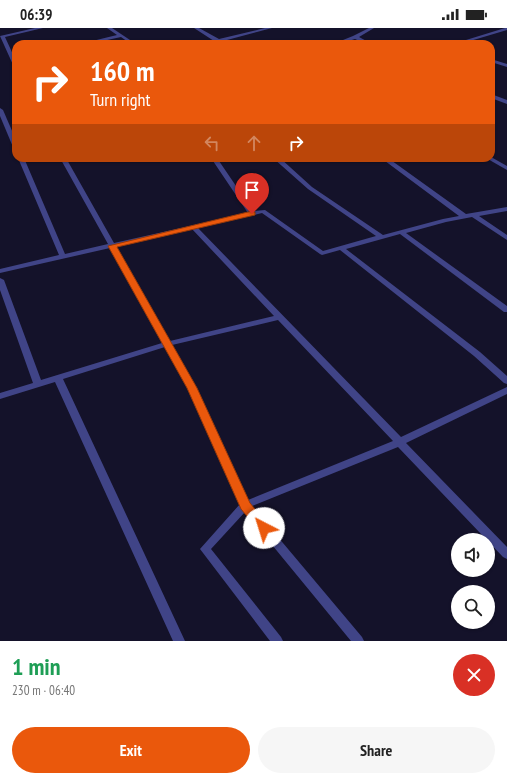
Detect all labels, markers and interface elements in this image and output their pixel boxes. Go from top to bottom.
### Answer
text: 06:39 [20,5,52,24]
text: 160 m [90,52,154,89]
icon: right [24,56,76,108]
text: Turn right [90,88,150,111]
icon: left [201,132,223,154]
icon: ahead [243,132,265,154]
icon: right [285,132,307,154]
pin [235,173,269,214]
icon: arrive [241,179,263,201]
position arrow [243,507,285,549]
map controls [451,533,495,629]
button: sound [451,533,495,577]
button: search [451,585,495,629]
text: 1 min [12,651,60,682]
button: close [453,654,495,696]
text: 230 m · 06:40 [12,682,75,699]
button: Exit [12,727,250,773]
button: Share [258,727,495,773]

